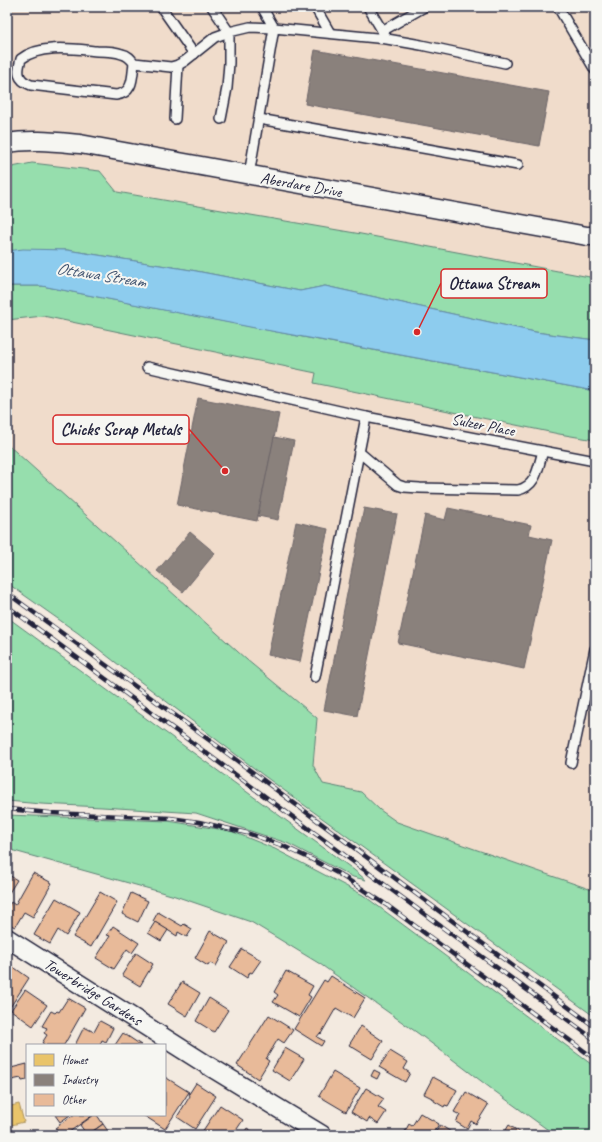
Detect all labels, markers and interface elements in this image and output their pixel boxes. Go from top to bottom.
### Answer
street label: Aberdare Drive [259,168,345,202]
water label: Ottawa Stream [55,258,149,293]
callout: Ottawa Stream [441,269,547,298]
text: Ottawa Stream [448,273,541,294]
street label: Sulzer Place [450,409,518,441]
callout: Chicks Scrap Metals [53,415,189,444]
text: Chicks Scrap Metals [61,419,183,440]
street label: Towerbridge Gardens [40,954,147,1031]
legend [26,1044,166,1116]
text: Homes [62,1052,89,1068]
text: Industry [62,1072,99,1088]
text: Other [62,1092,88,1108]

